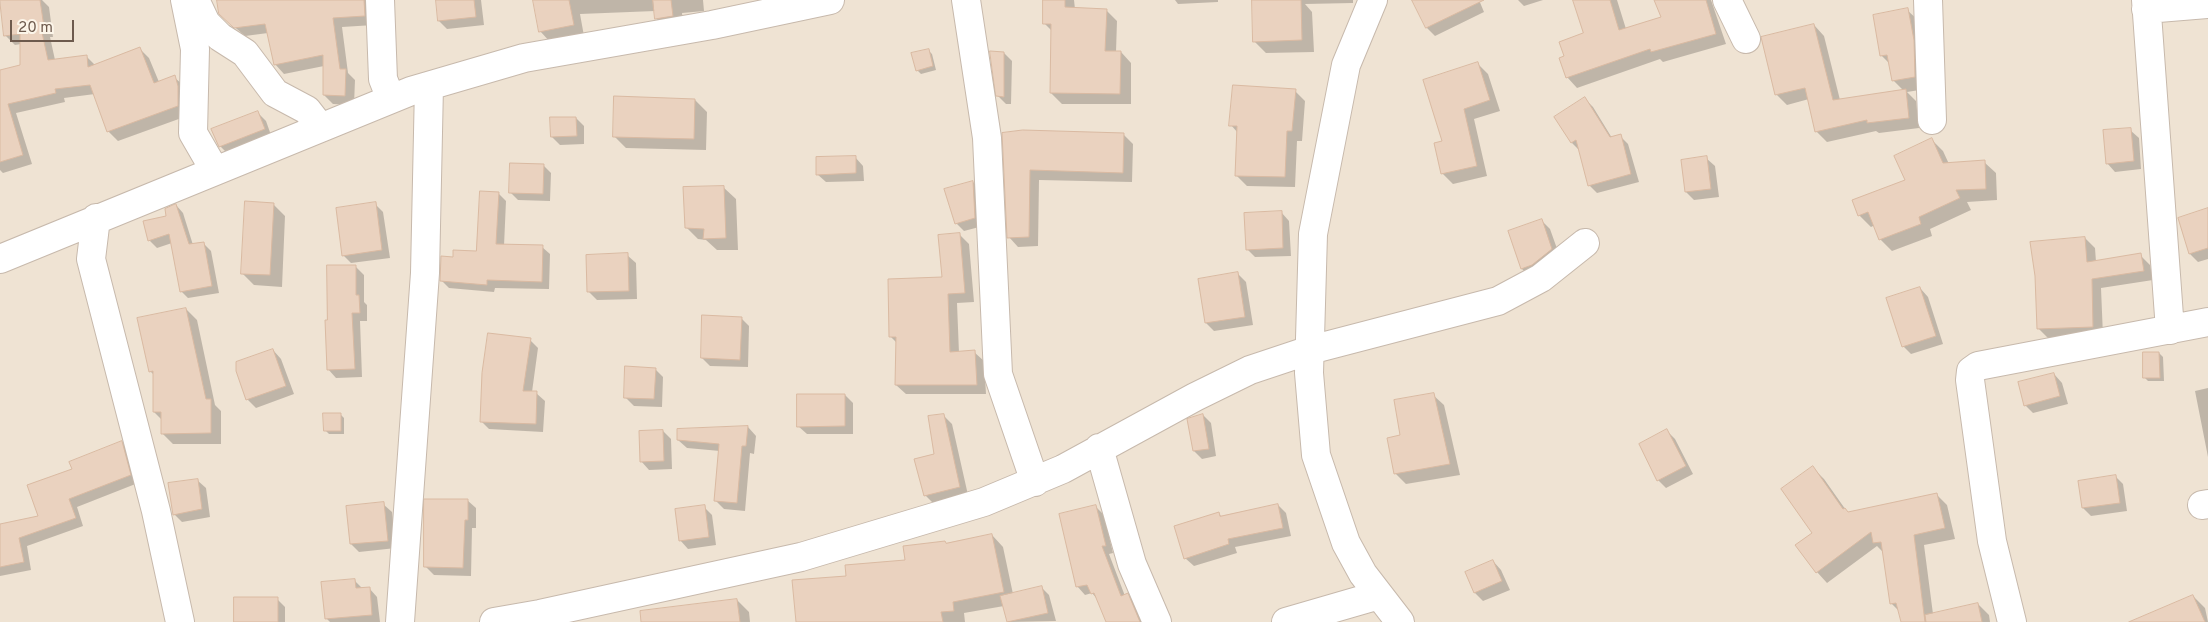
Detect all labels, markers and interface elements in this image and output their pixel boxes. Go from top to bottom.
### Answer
scale bar [12,10,76,42]
text: 20 m [18,19,53,38]

